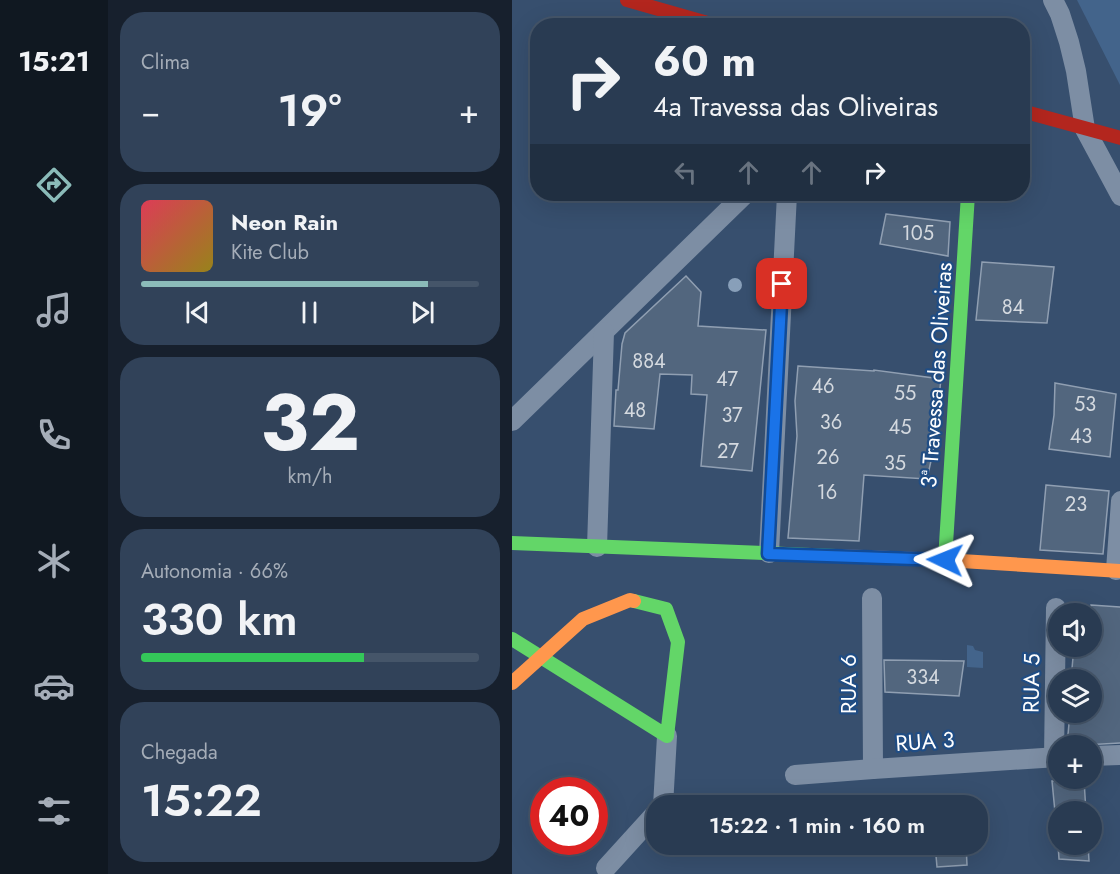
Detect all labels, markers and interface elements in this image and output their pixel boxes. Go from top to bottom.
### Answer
text: 60 m [653,31,756,92]
text: 15:21 [18,42,90,81]
icon: right [554,42,632,120]
text: Clima [141,48,190,77]
text: 19° [278,78,342,143]
text: 4a Travessa das Oliveiras [653,87,938,126]
text: − [141,88,160,135]
text: + [459,88,479,135]
icon: left [669,156,702,189]
icon: ahead [732,156,765,189]
icon: ahead [795,156,828,189]
icon: right [858,156,891,189]
icon: directions [33,164,75,206]
text: Neon Rain [231,206,338,238]
house number: 105 [902,219,934,248]
text: Kite Club [231,238,309,267]
pin [756,258,807,309]
street label: 3ª Travessa das Oliveiras [912,261,960,489]
icon: arrive [765,267,798,300]
icon: music [33,289,75,331]
house number: 84 [1002,293,1025,322]
icon: previous [181,296,214,329]
icon: pause [293,296,326,329]
icon: next [406,296,439,329]
house number: 884 [632,347,666,376]
house number: 47 [716,365,739,394]
text: 32 [260,367,360,479]
house number: 46 [811,372,835,401]
house number: 55 [894,379,916,408]
house number: 53 [1074,390,1096,419]
house number: 48 [624,396,646,425]
house number: 37 [721,401,743,430]
house number: 36 [820,408,842,437]
house number: 45 [889,413,911,442]
icon: phone [33,414,75,456]
house number: 43 [1070,422,1092,451]
house number: 27 [717,437,739,466]
house number: 26 [817,443,839,472]
house number: 35 [884,449,906,478]
text: km/h [287,462,333,491]
house number: 16 [817,478,837,507]
house number: 23 [1065,490,1087,519]
position arrow [913,528,977,592]
icon: climate [33,540,75,582]
text: Autonomia · 66% [141,557,288,586]
text: 330 km [141,587,298,652]
map controls [1048,603,1102,855]
button: sound [1048,603,1102,657]
street label: RUA 5 [1014,653,1048,713]
street label: RUA 6 [832,654,864,714]
house number: 334 [906,663,940,692]
icon: car [33,665,75,707]
button: layers [1048,669,1102,723]
street label: RUA 3 [894,723,956,759]
button: + [1048,735,1102,789]
text: Chegada [141,738,218,767]
text: 15:22 [141,768,262,833]
speed limit sign: 40 [530,777,608,855]
icon: filters [33,790,75,832]
button: − [1048,801,1102,855]
text: 15:22 · 1 min · 160 m [709,809,925,841]

